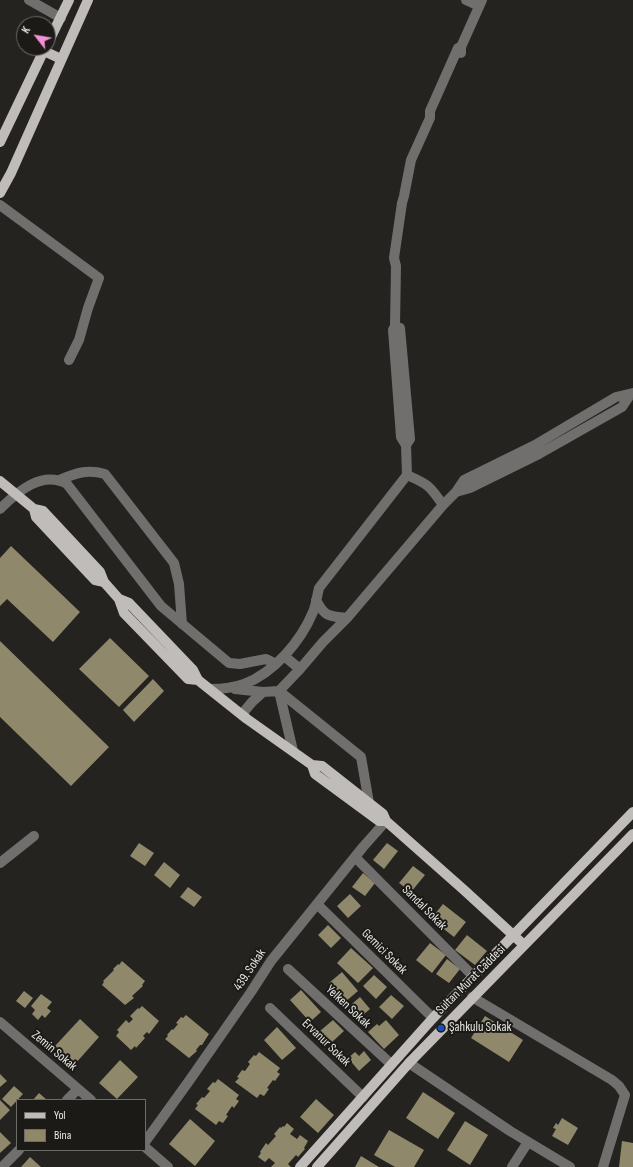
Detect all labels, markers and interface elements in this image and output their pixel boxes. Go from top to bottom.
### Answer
north arrow [16,16,56,56]
text: K [19,24,33,36]
street label: Sandal Sokak [398,882,450,934]
street label: Gemici Sokak [358,926,410,978]
street label: Sultan Murat Caddesi [433,942,509,1018]
street label: 439. Sokak [230,946,270,994]
street label: Yelken Sokak [322,982,374,1032]
street label: Ervanur Sokak [298,1016,354,1070]
place label: Şahkulu Sokak [449,1020,511,1036]
marker: Şahkulu Sokak [436,1023,446,1033]
street label: Zemin Sokak [28,1027,80,1075]
legend [16,1099,146,1151]
text: Yol [54,1108,66,1123]
text: Bina [54,1128,71,1143]

